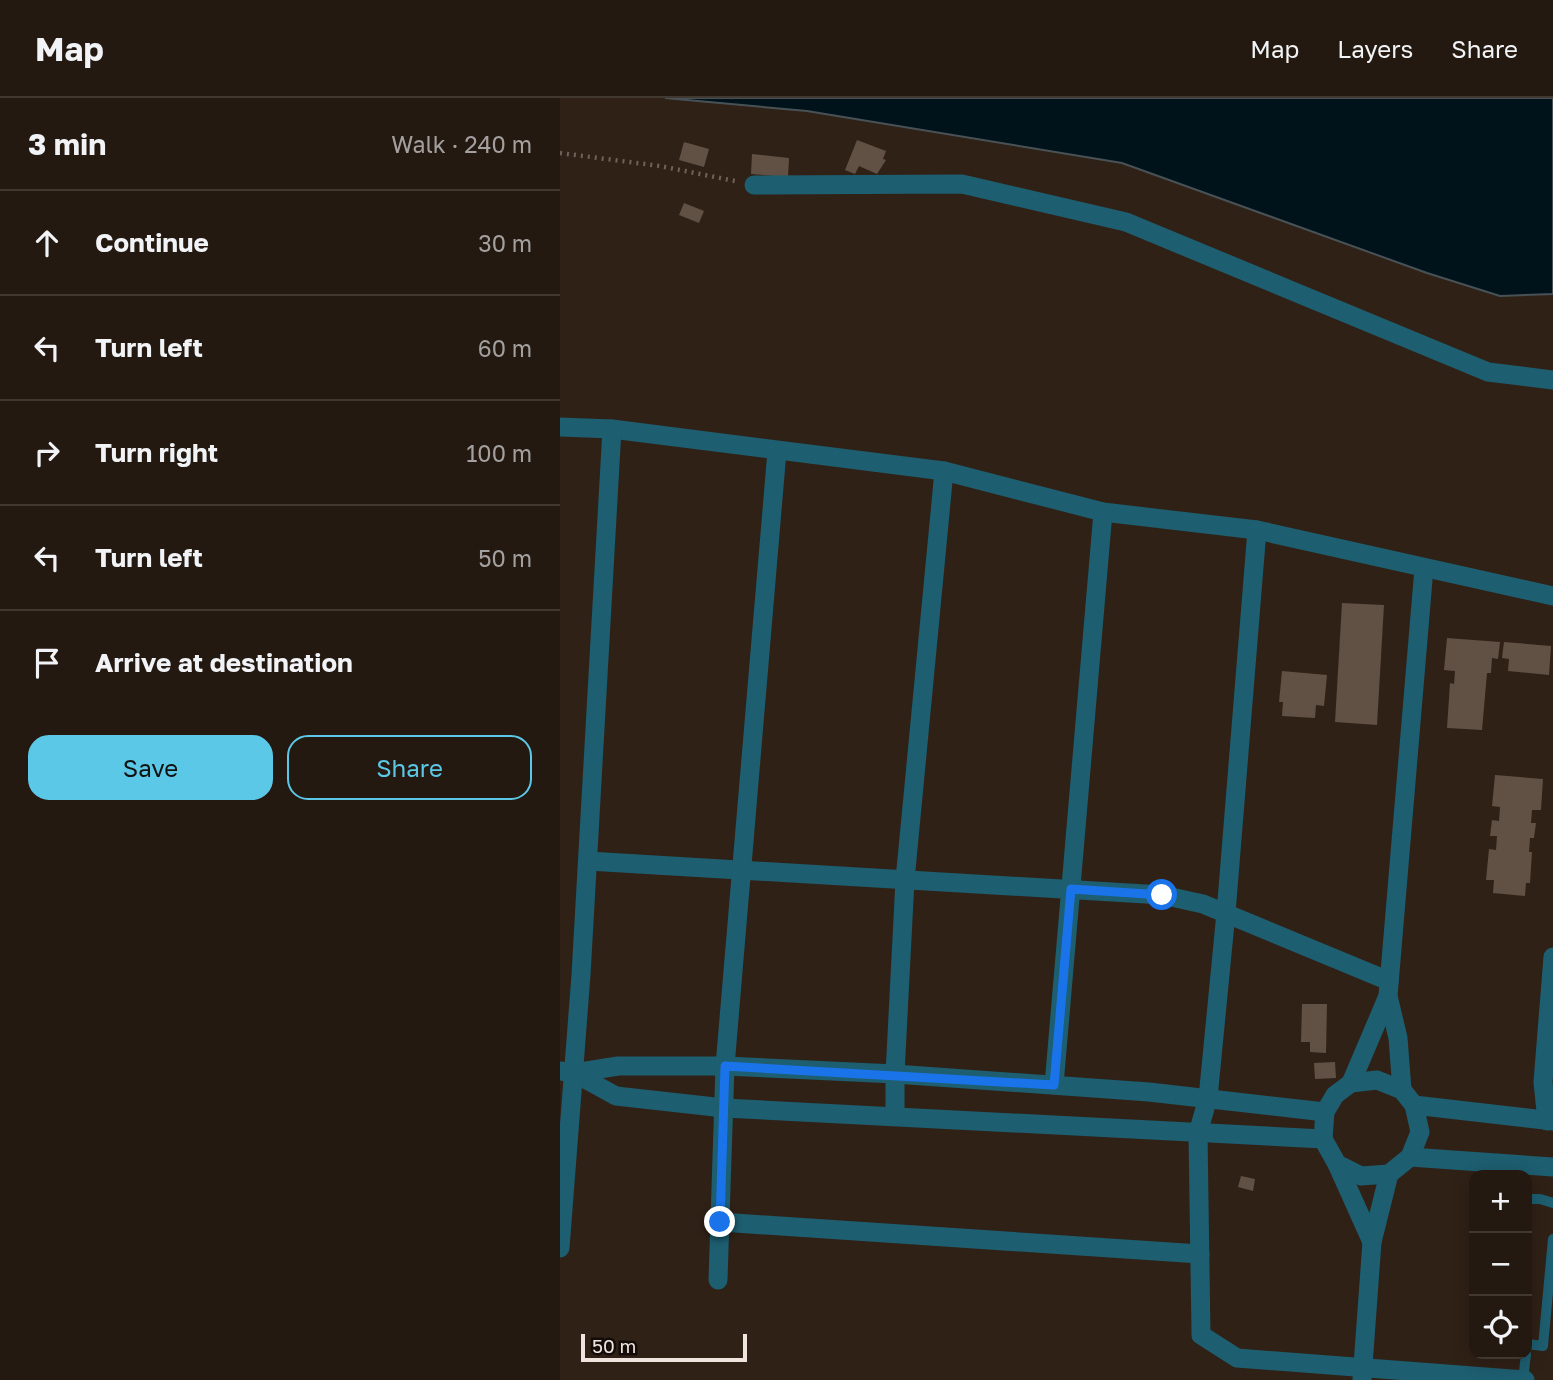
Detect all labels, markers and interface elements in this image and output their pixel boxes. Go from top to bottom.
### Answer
text: Map [35,29,104,68]
text: Map [1250,34,1299,63]
text: Layers [1337,34,1413,63]
text: Share [1451,34,1518,63]
text: 3 min [28,126,106,162]
text: Walk · 240 m [391,130,532,158]
icon: ahead [28,224,66,262]
text: Continue [95,227,209,258]
text: 30 m [478,229,532,257]
icon: left [28,329,66,367]
text: Turn left [95,332,203,363]
text: 60 m [478,334,532,362]
icon: right [28,434,66,472]
text: Turn right [95,437,218,468]
text: 100 m [466,439,532,467]
icon: left [28,539,66,577]
text: Turn left [95,542,203,573]
text: 50 m [478,544,532,572]
icon: arrive [28,644,66,682]
text: Arrive at destination [95,647,353,678]
button: Save [28,735,273,800]
button: Share [287,735,532,800]
route start [1146,879,1177,910]
map controls [1469,1170,1532,1359]
button: + [1469,1170,1532,1233]
route end [704,1206,735,1237]
button: − [1469,1233,1532,1296]
button: locate [1469,1296,1532,1359]
scale bar [581,1331,747,1363]
text: 50 m [592,1334,636,1357]

